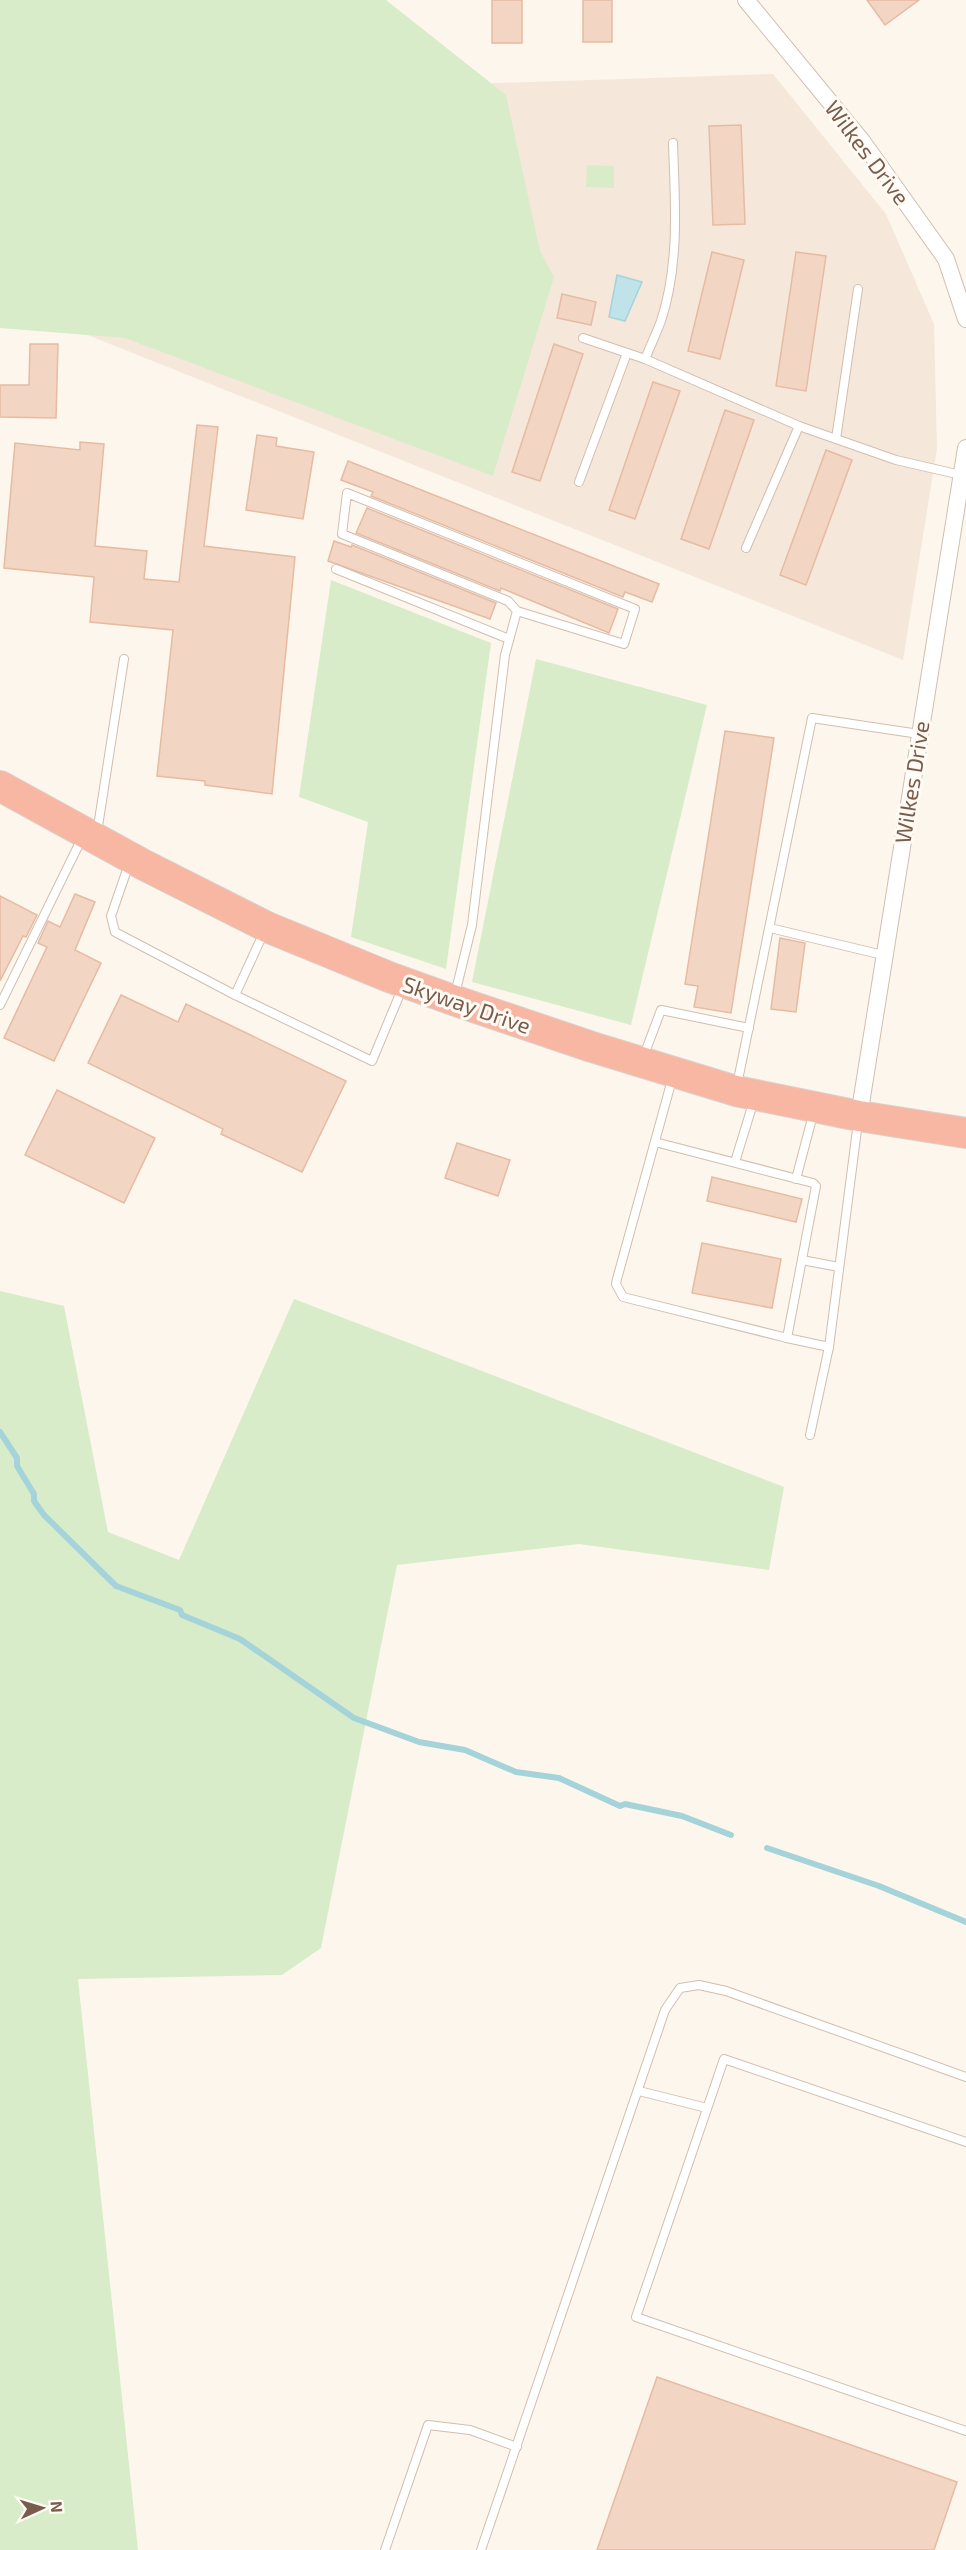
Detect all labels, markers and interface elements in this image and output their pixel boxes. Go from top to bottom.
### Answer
street label: Wilkes Drive [820,95,916,209]
street label: Wilkes Drive [888,719,934,845]
street label: Skyway Drive [400,970,534,1038]
north arrow [12,2478,72,2538]
text: N [48,2500,67,2513]

